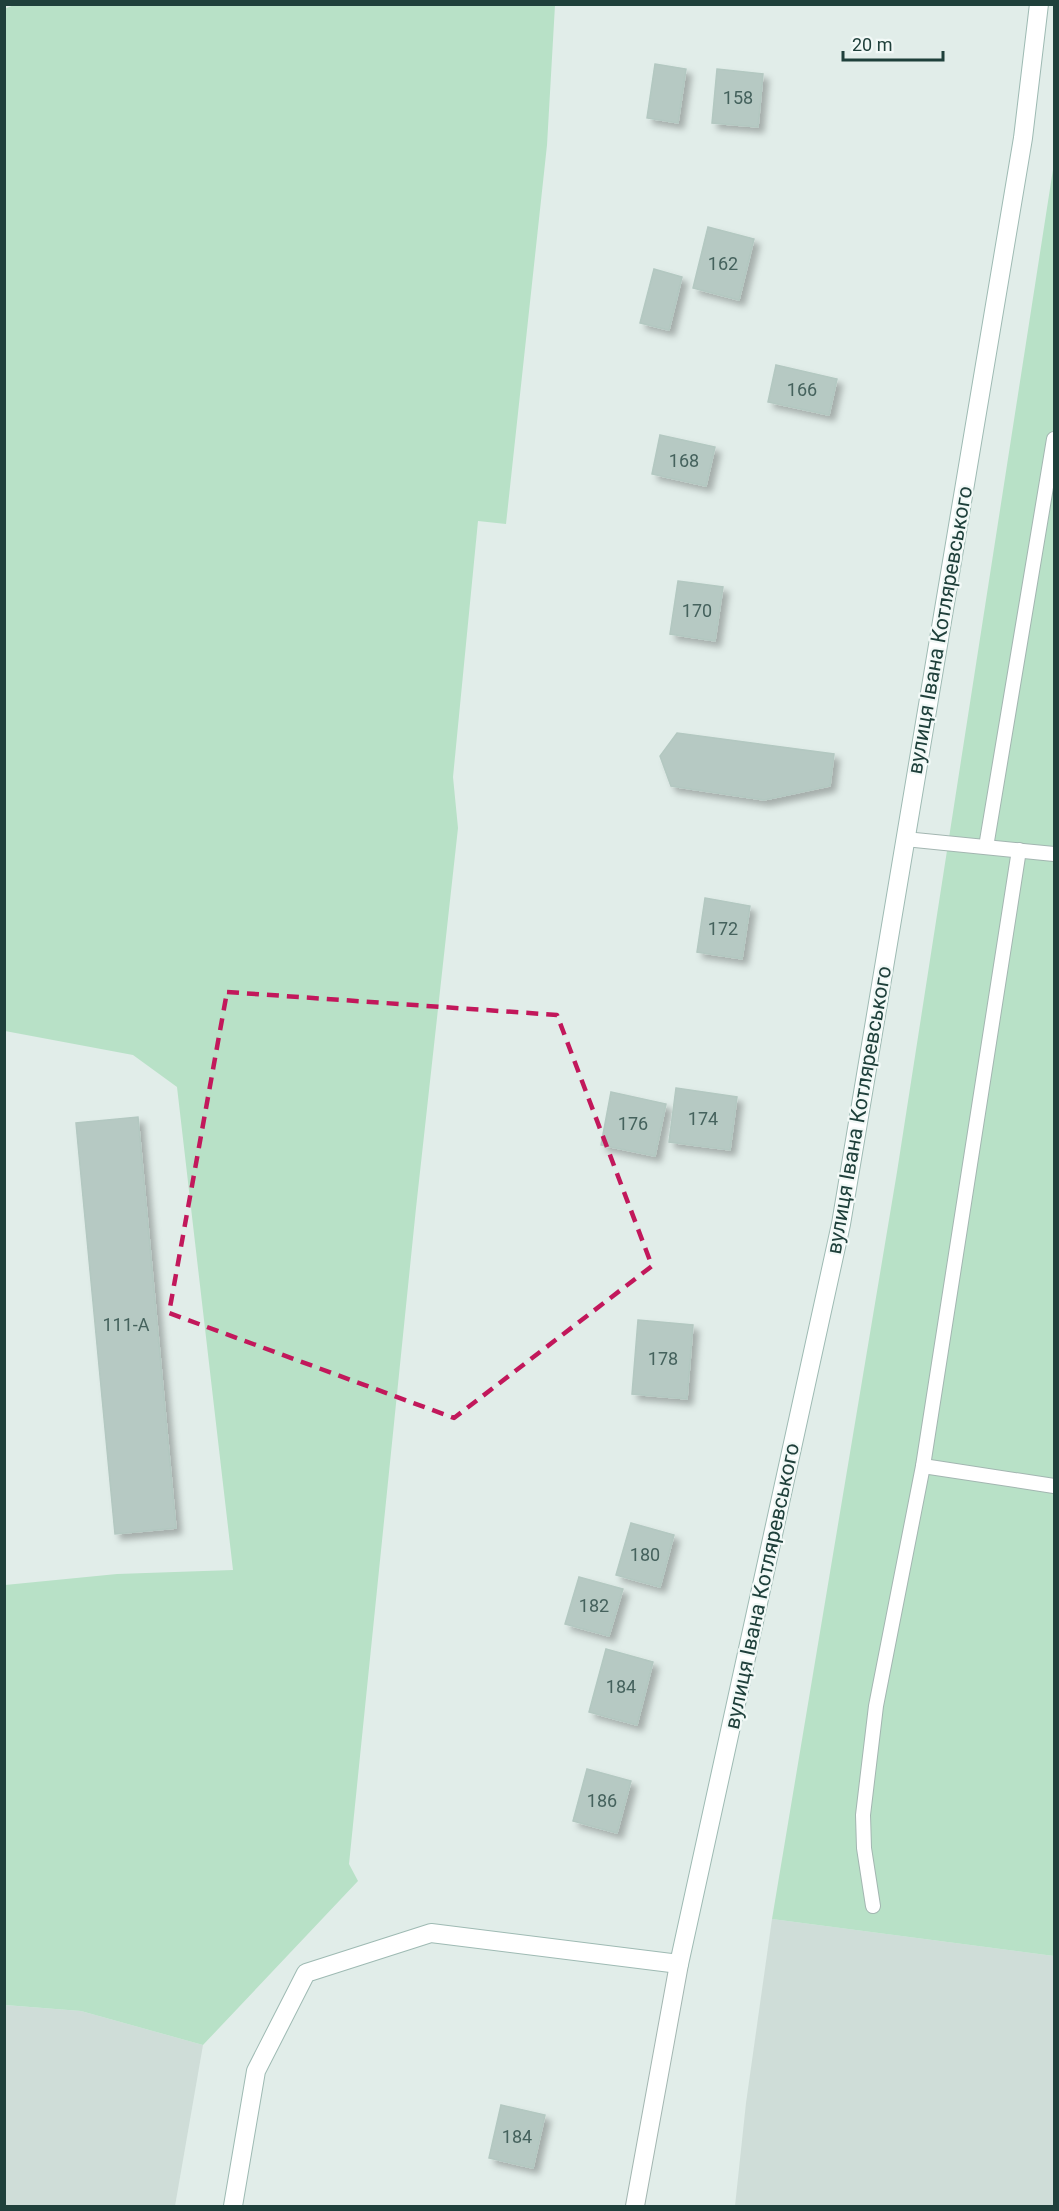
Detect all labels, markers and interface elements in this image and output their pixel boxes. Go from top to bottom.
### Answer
scale bar [843,24,944,62]
text: 20 m [852,34,892,55]
house number: 158 [723,87,753,108]
house number: 162 [708,253,738,274]
house number: 166 [787,379,817,400]
house number: 168 [669,450,699,471]
street label: вулиця Івана Котляревського [903,484,977,776]
house number: 170 [682,600,712,621]
house number: 172 [708,918,738,939]
street label: вулиця Івана Котляревського [822,964,896,1256]
house number: 174 [688,1108,718,1129]
house number: 176 [618,1113,648,1134]
house number: 111-А [102,1314,150,1335]
house number: 178 [648,1348,678,1369]
street label: вулиця Івана Котляревського [720,1441,804,1731]
house number: 180 [630,1544,660,1565]
house number: 182 [579,1595,609,1616]
house number: 184 [606,1676,636,1697]
house number: 186 [587,1790,617,1811]
house number: 184 [502,2126,532,2147]

